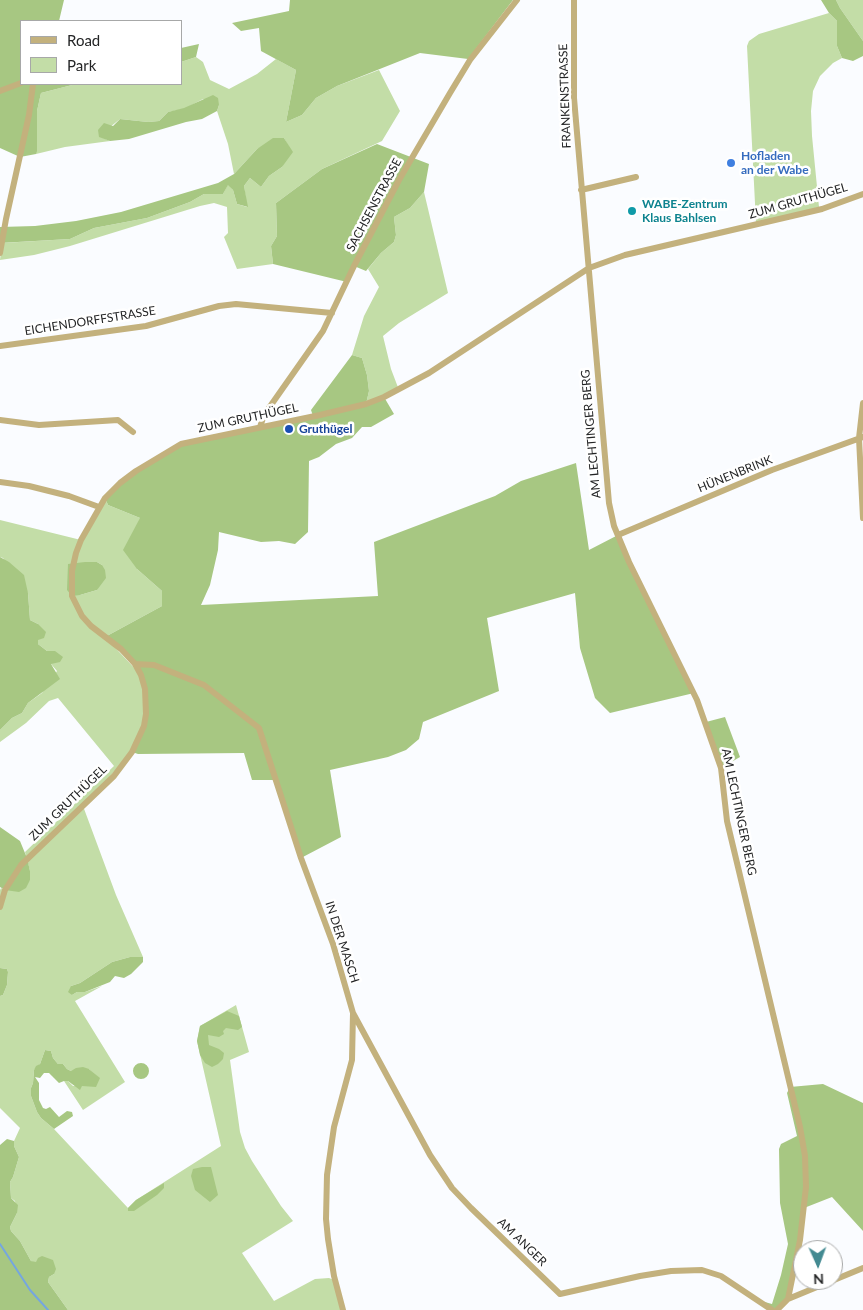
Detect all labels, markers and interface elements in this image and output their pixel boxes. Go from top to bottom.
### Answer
legend [20,20,182,85]
text: Road [67,31,100,49]
street label: FRANKENSTRASSE [556,43,574,149]
text: Park [67,56,96,74]
place label: Hofladen an der Wabe [741,149,809,177]
street label: SACHSENSTRASSE [343,156,405,254]
marker: Hofladen an der Wabe [725,157,737,169]
street label: ZUM GRUTHÜGEL [747,180,849,222]
place label: WABE-Zentrum Klaus Bahlsen [642,197,727,225]
marker: WABE-Zentrum Klaus Bahlsen [626,205,638,217]
street label: EICHENDORFFSTRASSE [24,304,156,338]
street label: AM LECHTINGER BERG [578,369,604,499]
street label: ZUM GRUTHÜGEL [196,400,300,436]
place label: Gruthügel [299,422,352,436]
marker: Gruthügel [283,423,295,435]
street label: HÜNENBRINK [696,453,774,495]
street label: AM LECHTINGER BERG [719,747,759,877]
street label: ZUM GRUTHÜGEL [26,762,110,844]
street label: IN DER MASCH [322,899,362,985]
street label: AM ANGER [494,1215,550,1269]
north arrow [793,1240,843,1290]
text: N [813,1271,824,1288]

